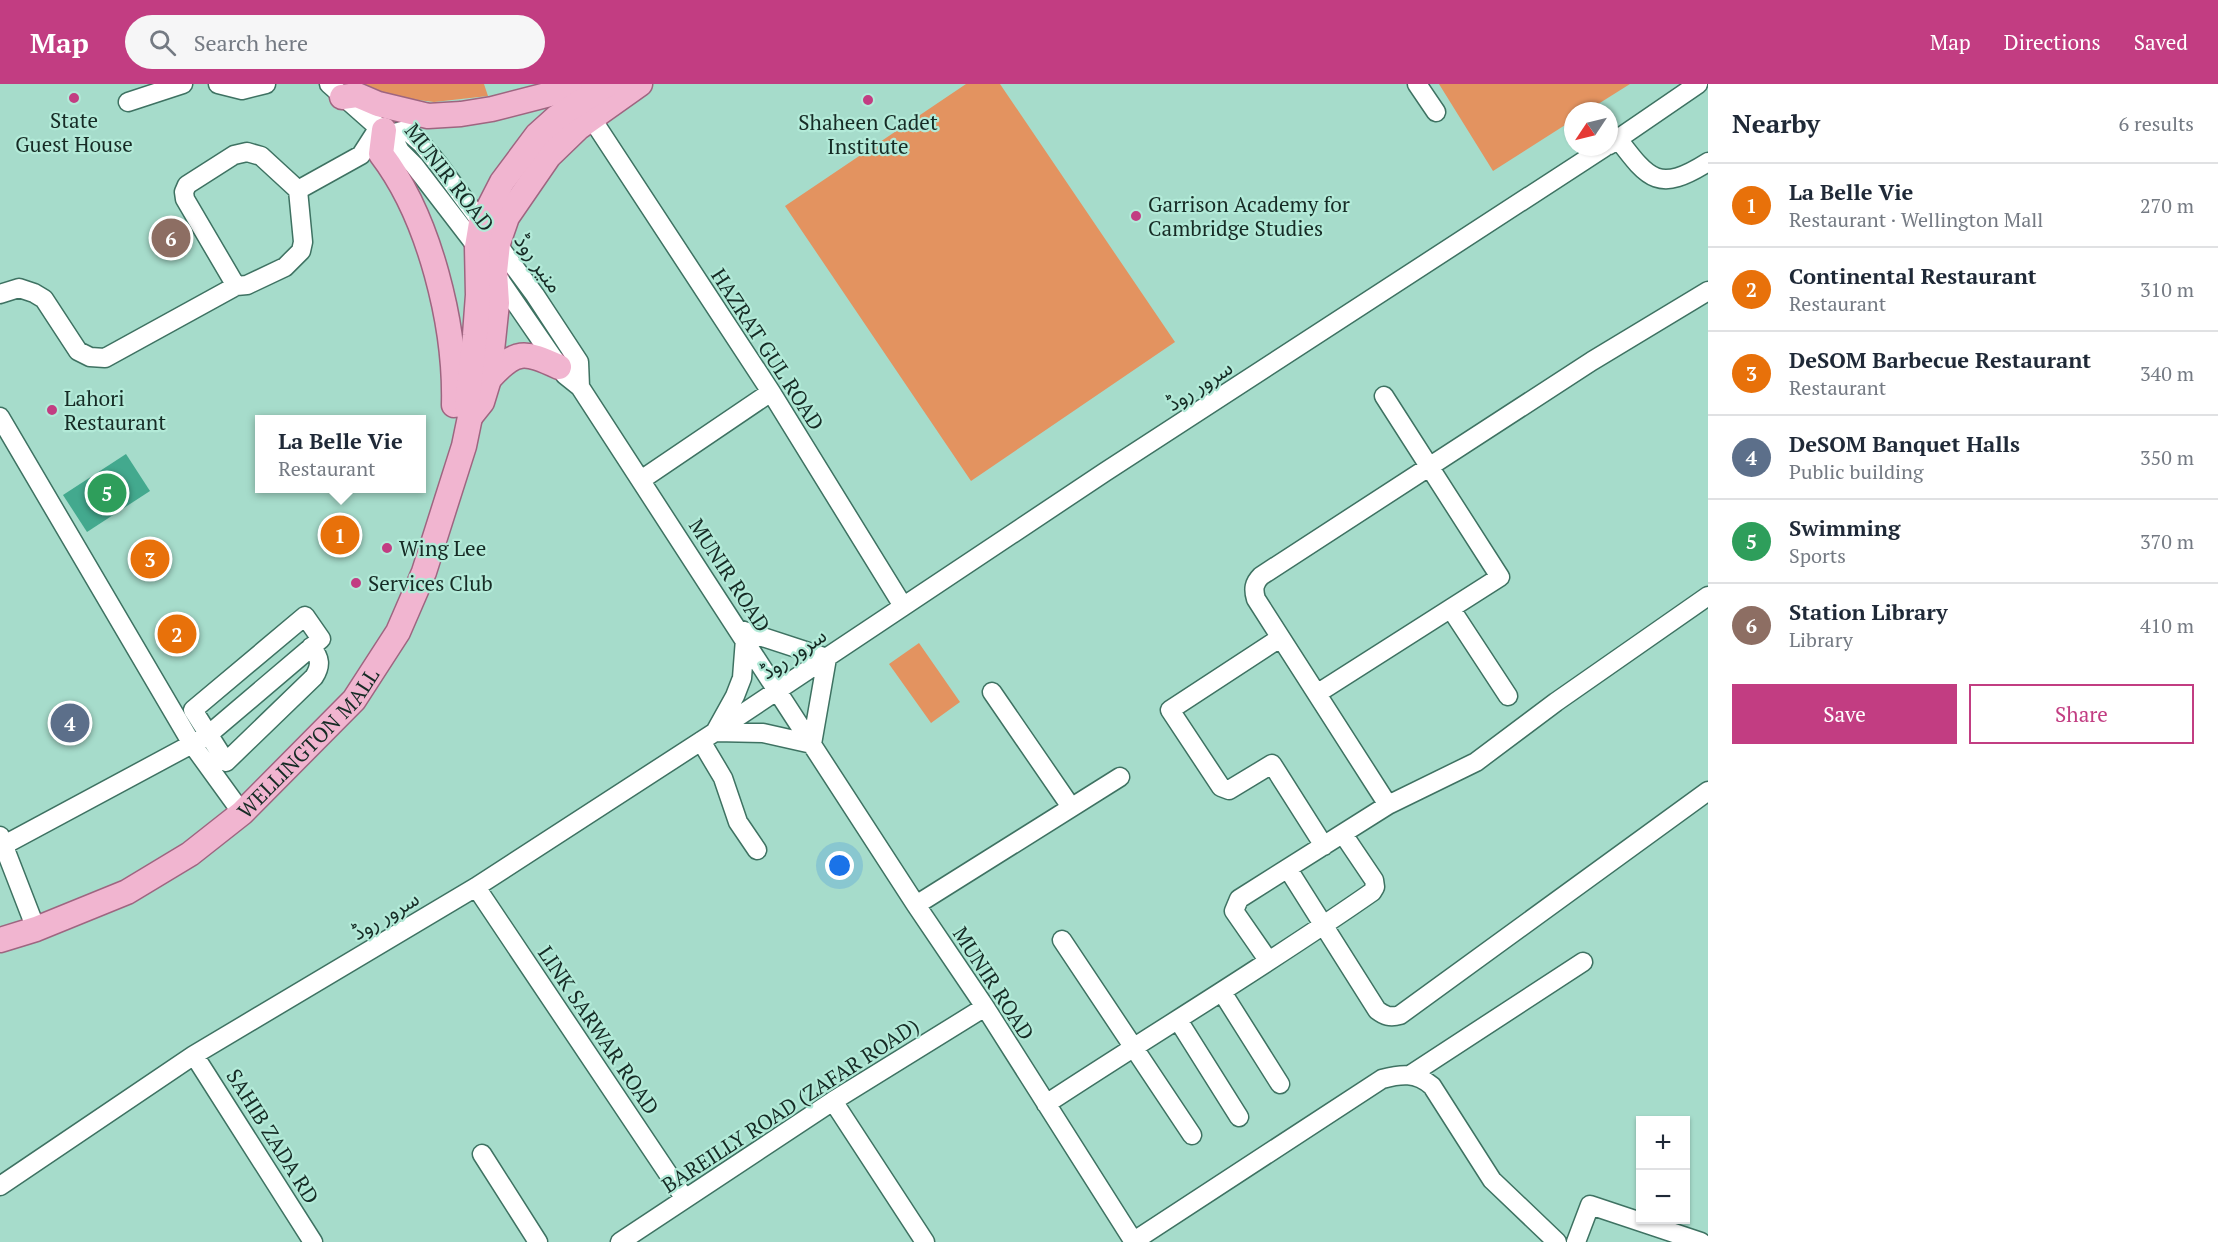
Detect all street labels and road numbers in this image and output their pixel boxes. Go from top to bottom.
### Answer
street label: MUNIR ROAD [399,117,501,237]
street label: منیر روڈ [508,228,570,298]
street label: HAZRAT GUL ROAD [705,263,831,435]
street label: سرور روڈ [1160,353,1238,417]
street label: MUNIR ROAD [683,513,777,637]
street label: سرور روڈ [754,621,832,685]
street label: WELLINGTON MALL [231,662,385,824]
street label: سرور روڈ [346,884,424,946]
street label: MUNIR ROAD [947,921,1041,1045]
street label: LINK SARWAR ROAD [532,940,666,1120]
street label: BAREILLY ROAD (ZAFAR ROAD) [656,1011,924,1199]
street label: SAHIB ZADA RD [220,1063,326,1209]

